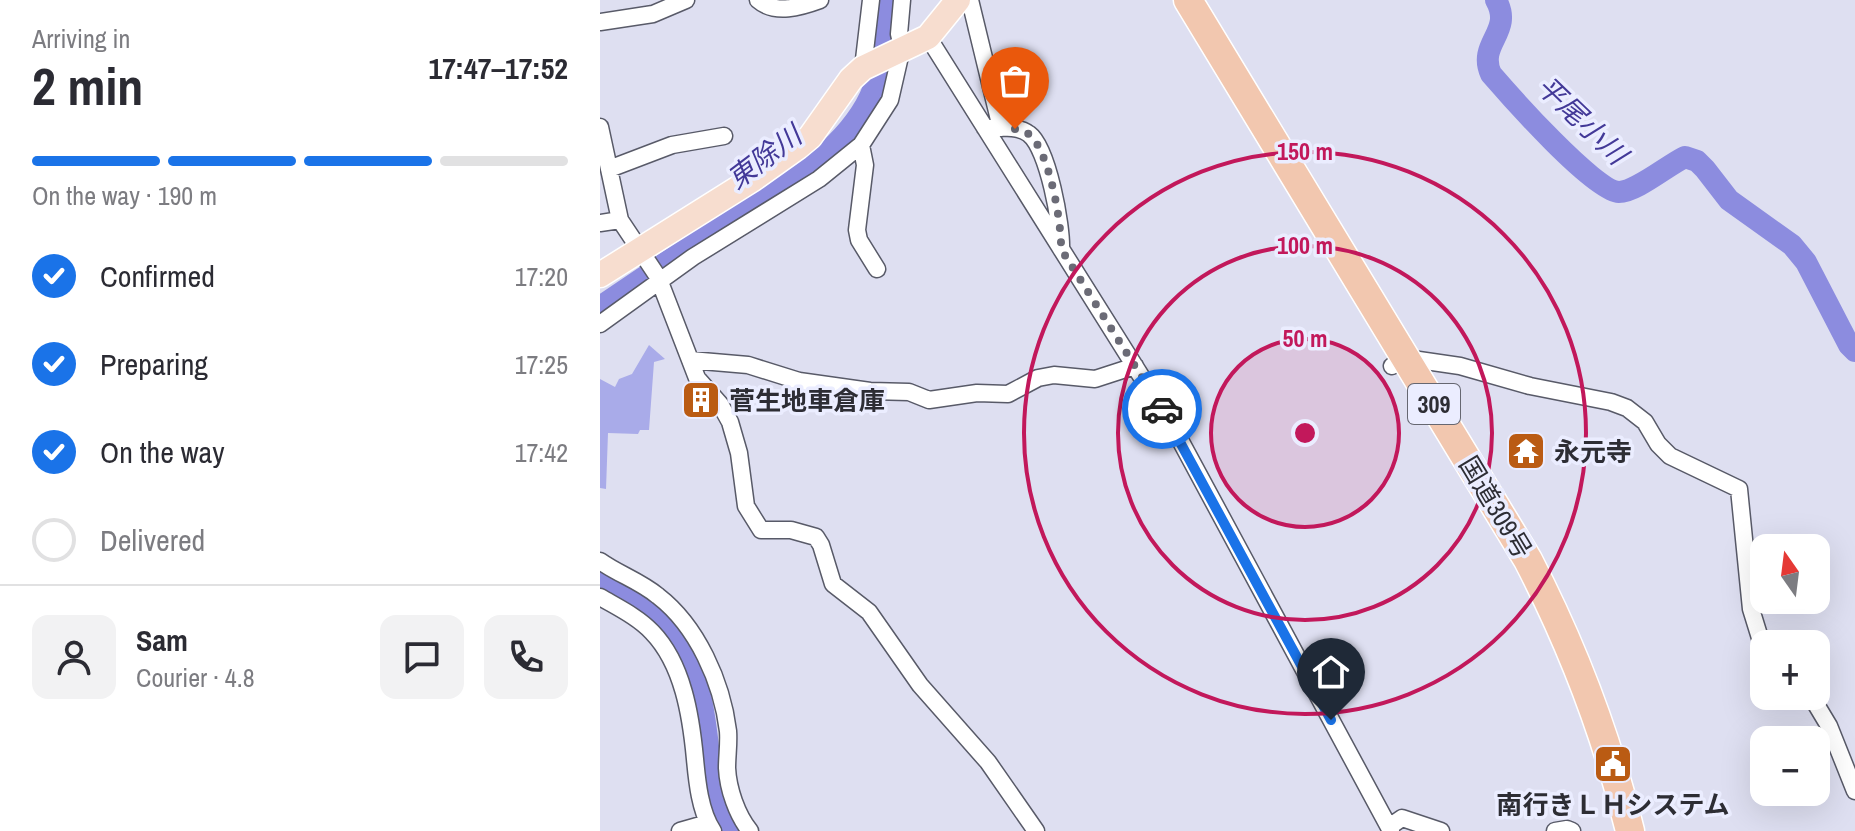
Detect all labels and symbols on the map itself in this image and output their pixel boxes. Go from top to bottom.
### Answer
pin [981,47,1049,129]
water label: 平尾小川 [1529,67,1638,175]
water label: 東除川 [719,115,811,197]
text: 150 m [1277,135,1333,167]
text: 100 m [1277,229,1333,261]
text: 50 m [1283,322,1327,354]
courier [1122,369,1202,449]
building icon: 菅生地車倉庫 [680,379,722,421]
place label: 菅生地車倉庫 [729,383,885,418]
road number: 309 [1408,384,1460,424]
centre of rings [1291,419,1319,447]
temple icon: 永元寺 [1505,430,1547,472]
place label: 永元寺 [1554,434,1632,469]
street label: 国道309号 [1452,449,1540,565]
north arrow [1750,534,1830,614]
pin [1297,638,1365,720]
public building icon: 南行きＬＨシステム [1592,743,1634,785]
place label: 南行きＬＨシステム [1496,787,1730,822]

